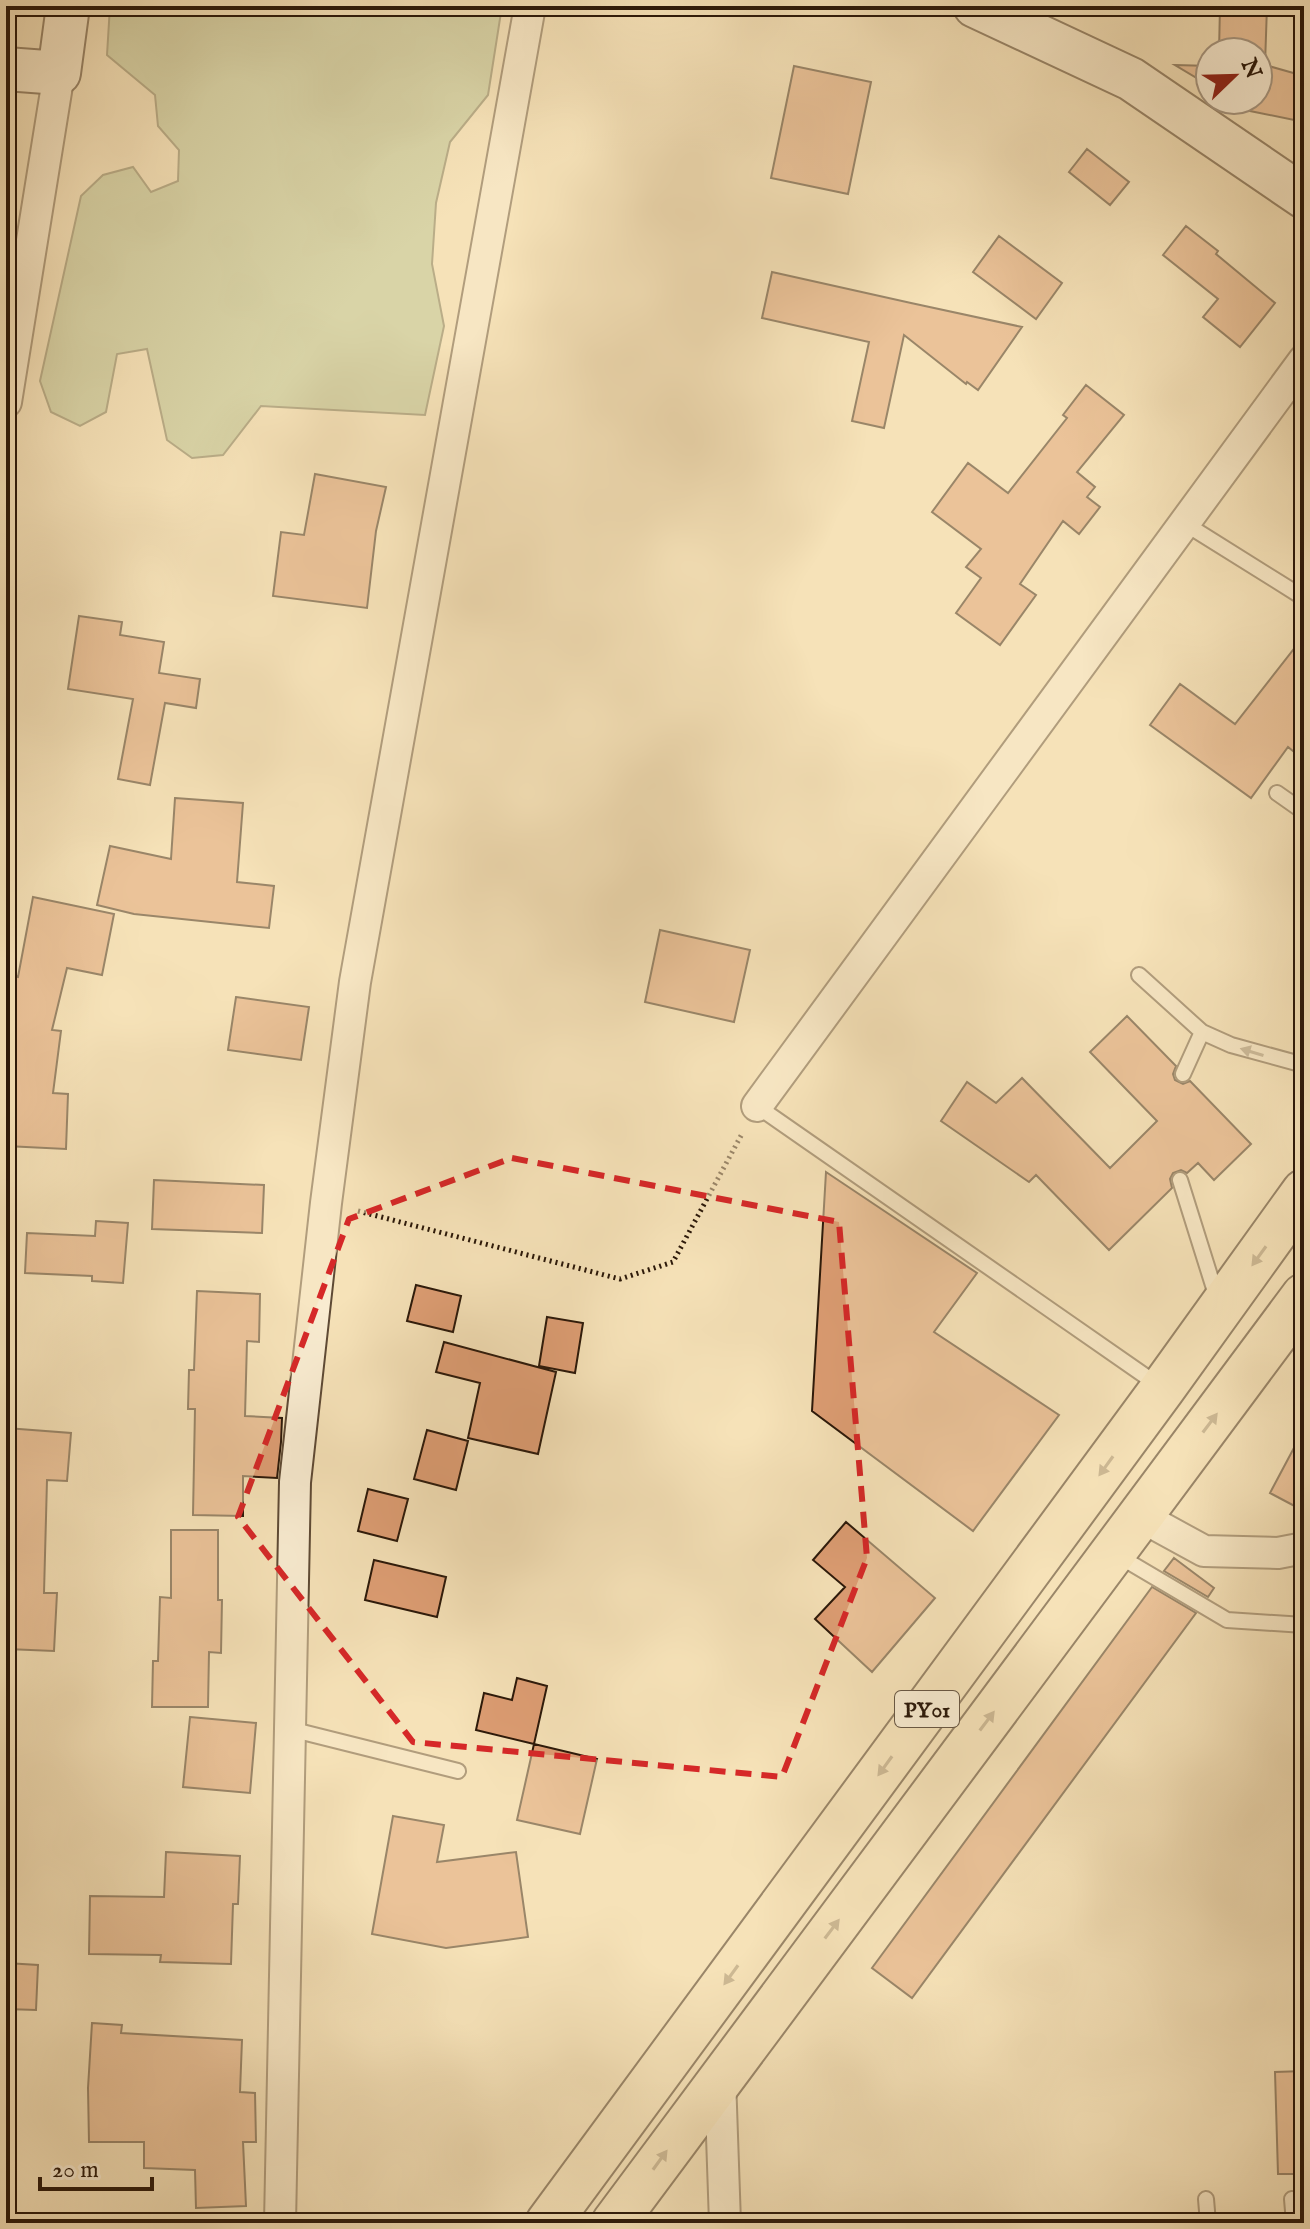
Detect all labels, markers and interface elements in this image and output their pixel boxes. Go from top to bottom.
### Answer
north arrow [1194,36,1274,116]
text: N [1234,54,1267,83]
one-way arrow [1240,1045,1264,1058]
one-way arrow [1251,1245,1267,1266]
one-way arrow [1201,1412,1217,1433]
one-way arrow [1099,1456,1114,1477]
road number: PY01 [895,1691,959,1727]
one-way arrow [979,1711,995,1731]
one-way arrow [878,1756,894,1776]
one-way arrow [823,1919,839,1939]
one-way arrow [723,1964,739,1986]
scale bar [40,2141,152,2191]
one-way arrow [652,2149,668,2171]
text: 20 m [52,2155,99,2186]

